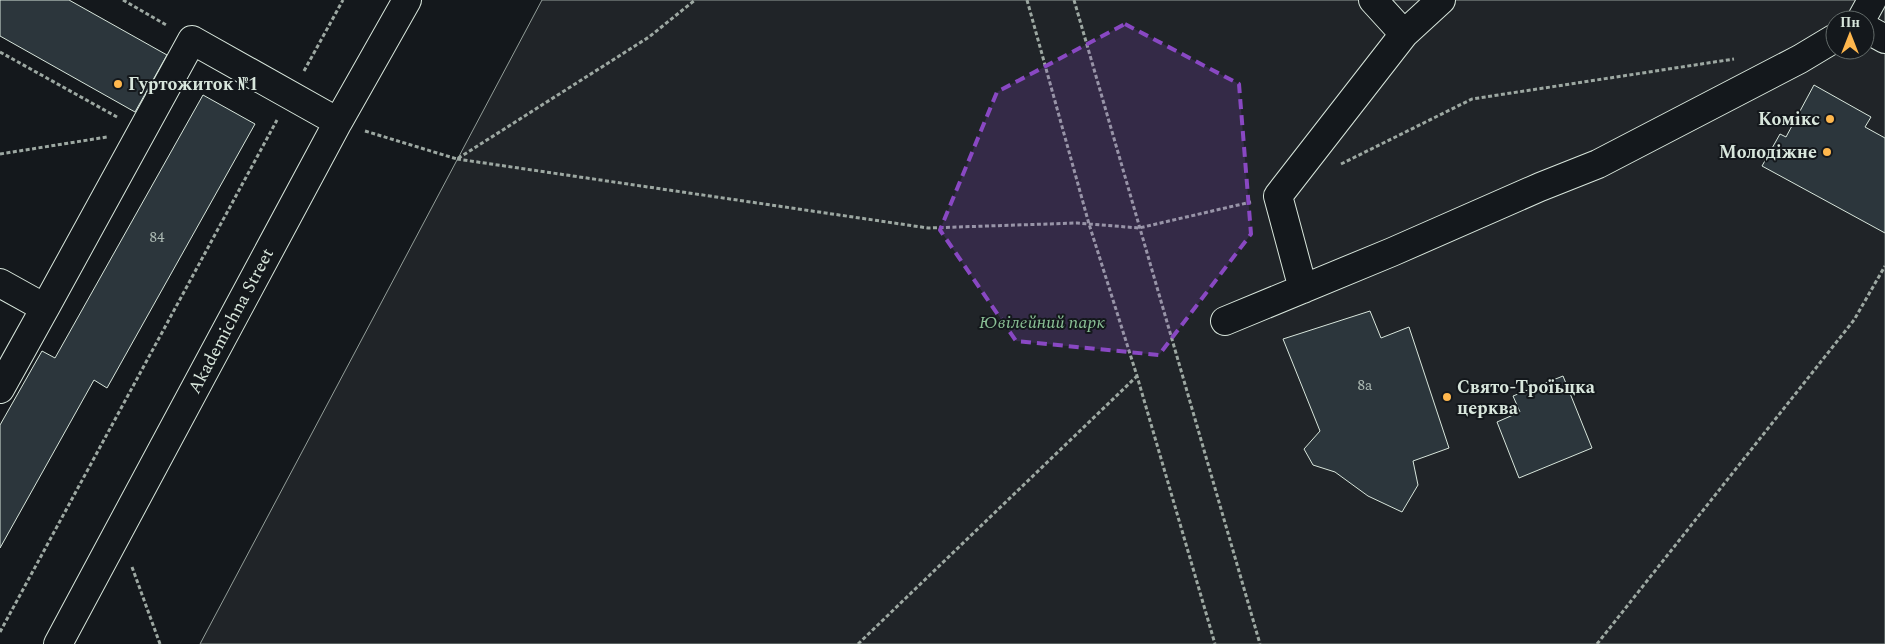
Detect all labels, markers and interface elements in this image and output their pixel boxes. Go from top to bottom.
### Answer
north arrow [1825,10,1875,60]
text: Пн [1840,12,1860,33]
place label: Гуртожиток №1 [128,71,258,98]
marker: Гуртожиток №1 [112,78,124,90]
place label: Комікс [1758,106,1820,133]
marker: Комікс [1824,113,1836,125]
place label: Молодіжне [1719,139,1817,166]
marker: Молодіжне [1821,146,1833,158]
house number: 84 [149,226,165,249]
street label: Akademichna Street [181,243,281,399]
park label: Ювілейний парк [979,309,1105,336]
house number: 8а [1358,374,1373,397]
place label: Свято-Троїьцка церква [1457,374,1596,422]
marker: Свято-Троїьцка церква [1441,391,1453,403]

